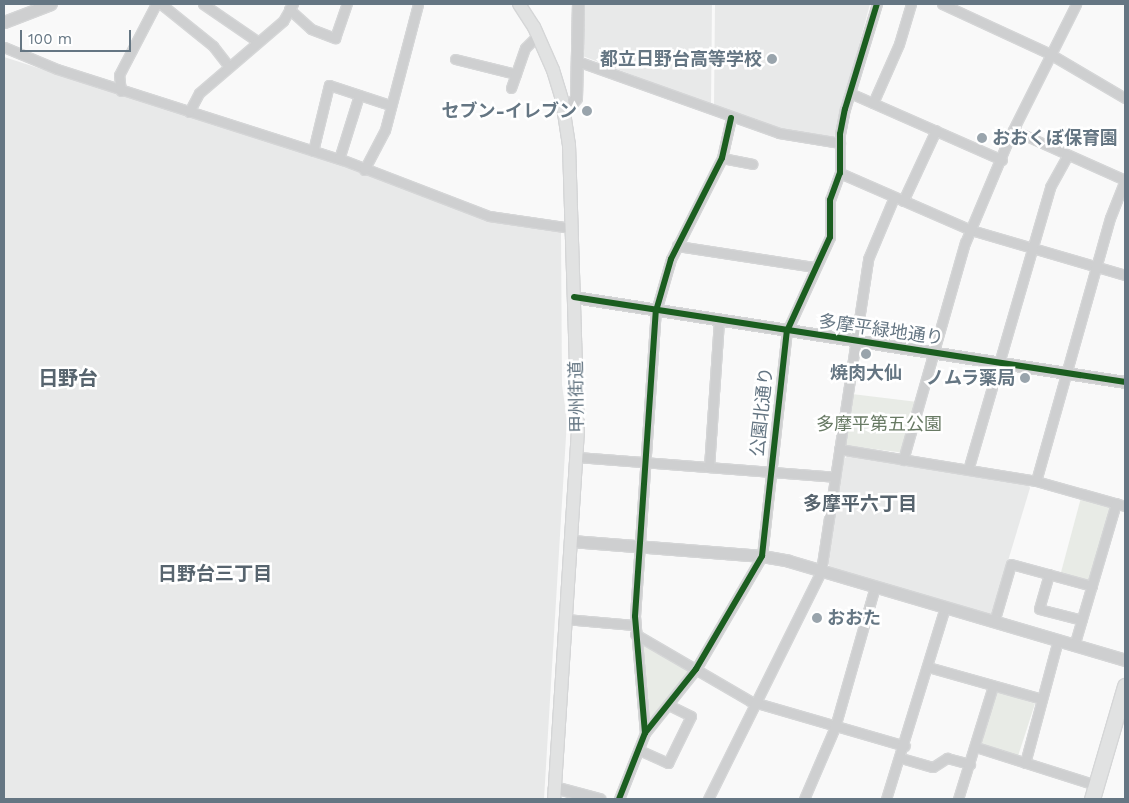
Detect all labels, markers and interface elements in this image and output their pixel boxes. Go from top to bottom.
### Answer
scale bar [22,20,134,52]
text: 100 m [28,30,72,48]
place label: 都立日野台高等学校 [600,48,762,70]
marker: 都立日野台高等学校 [766,53,778,65]
place label: セブン-イレブン [441,100,577,122]
marker: セブン-イレブン [581,105,593,117]
place label: おおくぼ保育園 [992,127,1118,149]
marker: おおくぼ保育園 [976,132,988,144]
street label: 多摩平緑地通り [817,311,945,349]
marker: 焼肉大仙 [860,348,872,360]
street label: 甲州街道 [566,361,588,433]
place label: 焼肉大仙 [830,362,902,384]
district label: 日野台 [38,366,98,390]
street label: 公園北通り [747,366,777,458]
place label: ノムラ薬局 [925,367,1015,389]
marker: ノムラ薬局 [1019,372,1031,384]
park label: 多摩平第五公園 [816,413,942,435]
district label: 多摩平六丁目 [803,493,917,515]
district label: 日野台三丁目 [158,563,272,585]
place label: おおた [827,607,881,629]
marker: おおた [811,612,823,624]

